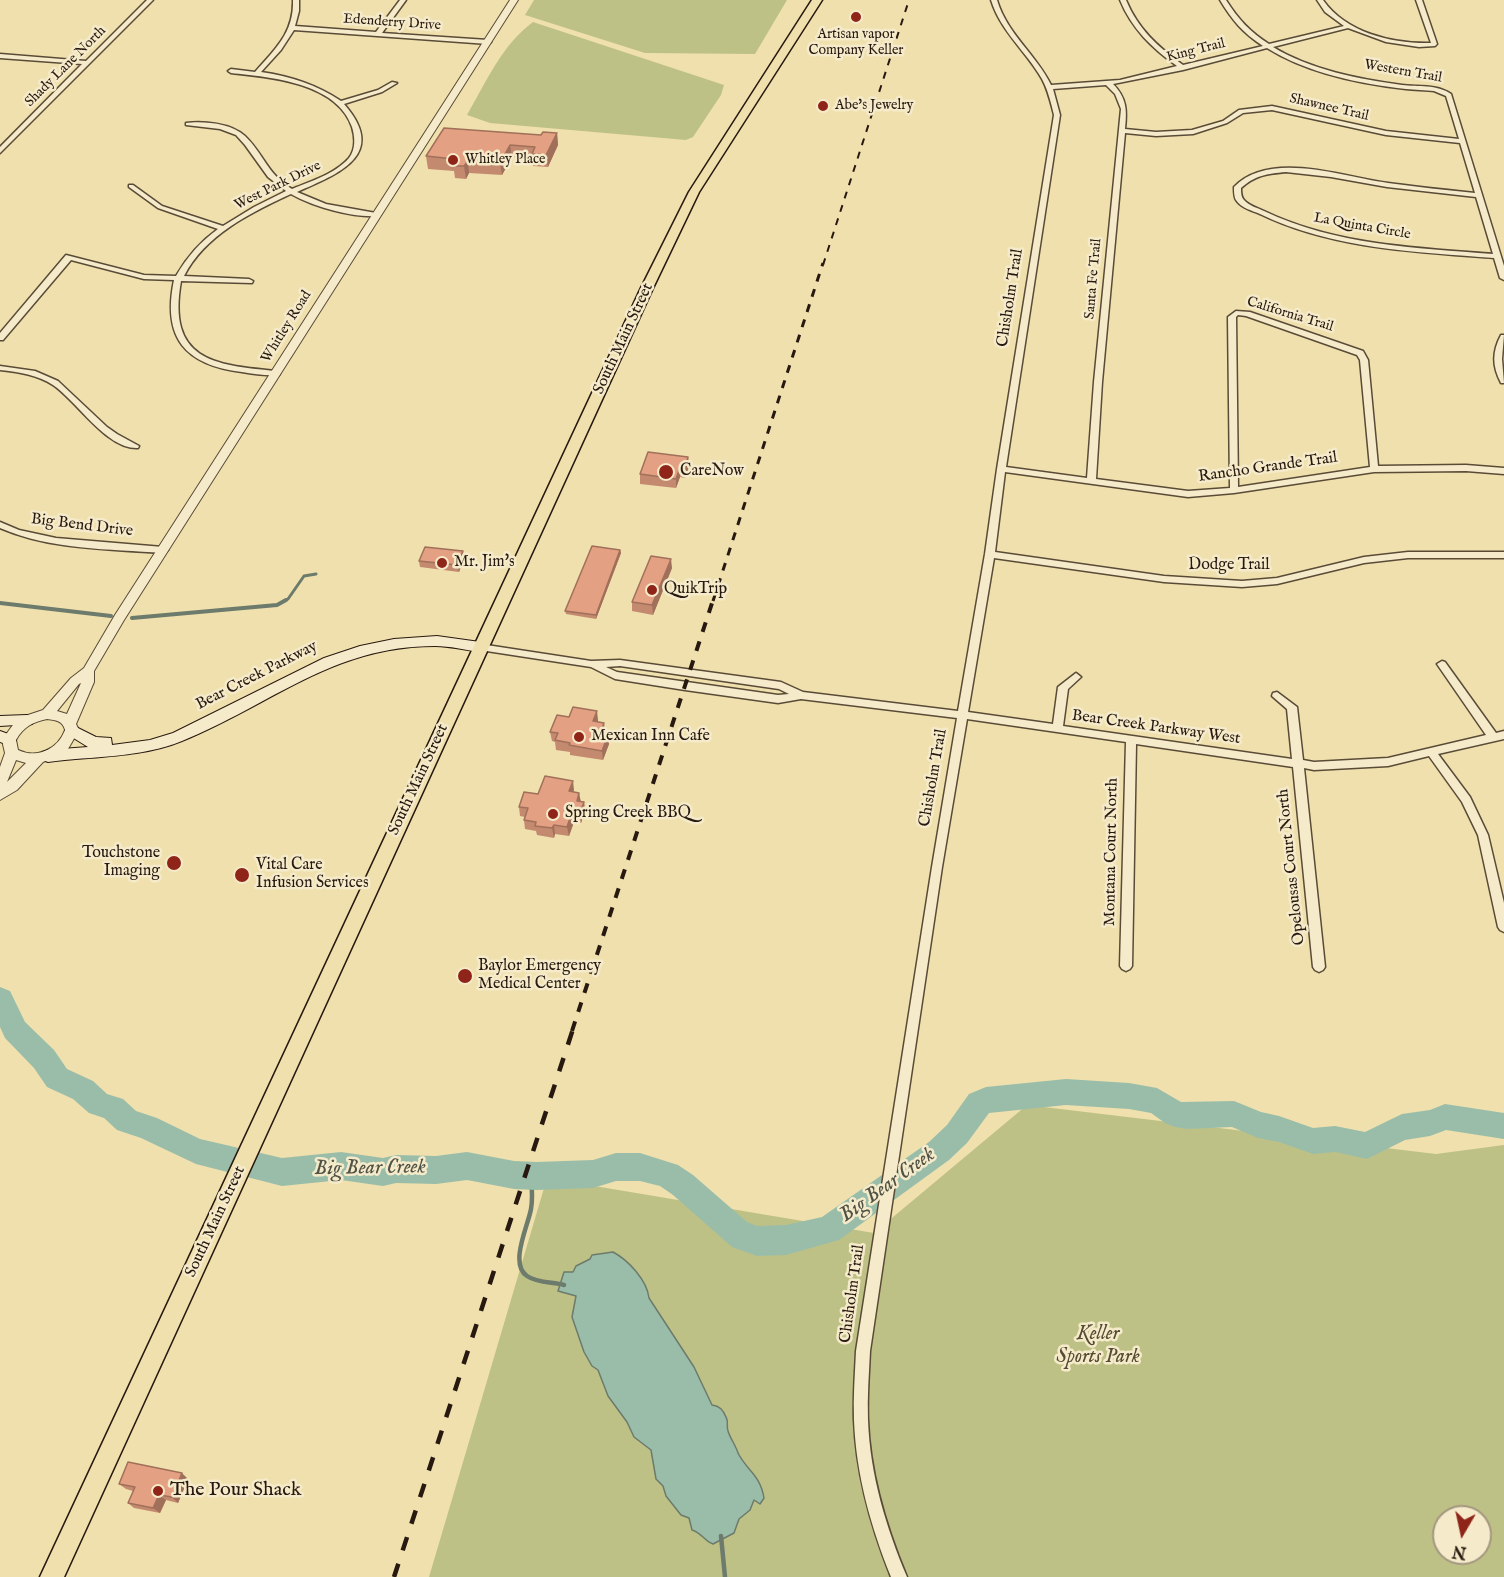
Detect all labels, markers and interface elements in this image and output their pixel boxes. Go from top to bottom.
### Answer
marker: Artisan vapor Company Keller [849,10,863,24]
street label: Edenderry Drive [343,11,441,35]
street label: Shady Lane North [22,23,110,111]
place label: Artisan vapor Company Keller [808,27,904,60]
street label: King Trail [1165,36,1227,66]
street label: Western Trail [1363,57,1443,87]
street label: Shawnee Trail [1288,91,1370,125]
place label: Abe's Jewelry [835,98,913,114]
marker: Abe's Jewelry [816,99,830,113]
place label: Whitley Place [465,152,545,168]
marker: Whitley Place [446,153,460,167]
street label: West Park Drive [232,158,324,214]
street label: La Quinta Circle [1312,210,1412,244]
street label: Santa Fe Trail [1082,238,1106,320]
street label: Chisholm Trail [994,248,1028,348]
street label: South Main Street [590,280,658,398]
street label: Whitley Road [258,288,316,366]
street label: California Trail [1245,294,1335,336]
street label: Rancho Grande Trail [1197,449,1339,487]
place label: CareNow [680,462,744,482]
marker: CareNow [657,463,675,481]
street label: Big Bend Drive [30,510,134,542]
place label: Mr. Jim's [454,553,515,573]
marker: Mr. Jim's [435,556,449,570]
street label: Dodge Trail [1188,556,1270,576]
place label: QuikTrip [664,580,727,600]
marker: QuikTrip [645,583,659,597]
street label: Bear Creek Parkway [193,637,321,715]
street label: Bear Creek Parkway West [1070,707,1242,749]
street label: South Main Street [385,721,453,839]
place label: Mexican Inn Cafe [591,727,710,747]
street label: Chisholm Trail [916,728,952,828]
marker: Mexican Inn Cafe [572,730,586,744]
street label: Montana Court North [1101,778,1123,926]
street label: Opelousas Court North [1274,788,1310,946]
place label: Spring Creek BBQ [565,804,691,824]
marker: Spring Creek BBQ [546,807,560,821]
place label: Touchstone Imaging [82,844,160,882]
marker: Touchstone Imaging [165,854,183,872]
place label: Vital Care Infusion Services [256,856,368,894]
marker: Vital Care Infusion Services [233,866,251,884]
place label: Baylor Emergency Medical Center [478,957,601,995]
marker: Baylor Emergency Medical Center [456,967,474,985]
water label: Big Bear Creek [835,1143,941,1229]
water label: Big Bear Creek [314,1155,426,1183]
street label: South Main Street [182,1163,250,1281]
street label: Chisholm Trail [837,1244,869,1344]
park label: Keller Sports Park [1056,1323,1140,1370]
place label: The Pour Shack [170,1479,302,1503]
marker: The Pour Shack [151,1484,165,1498]
north arrow [1432,1505,1492,1565]
text: N [1451,1540,1468,1562]

